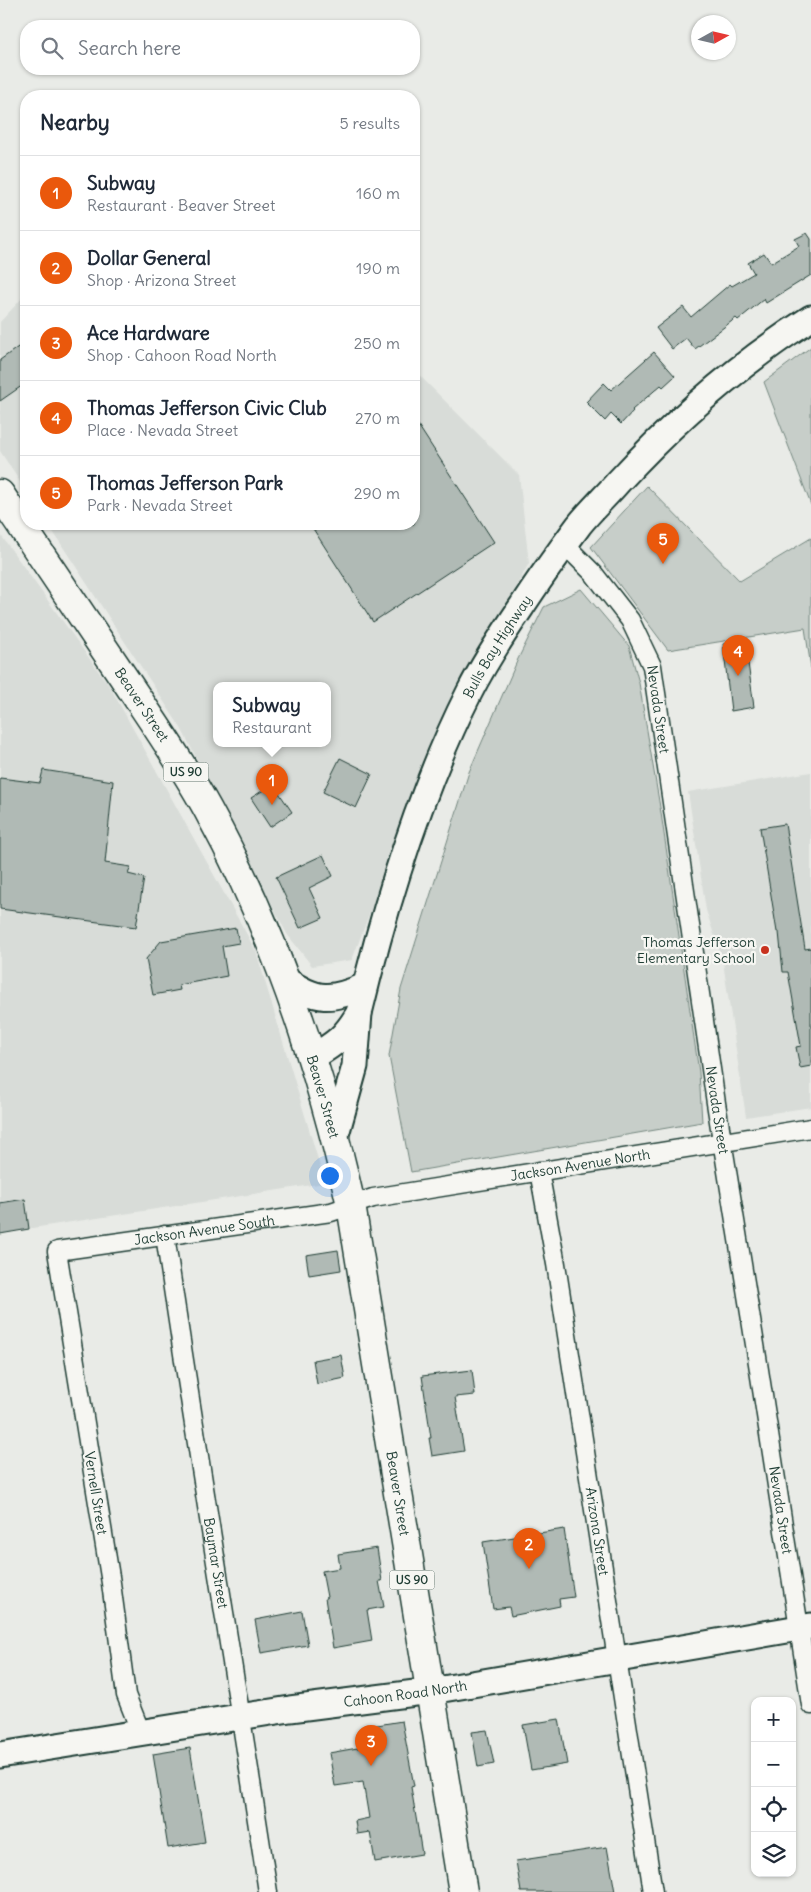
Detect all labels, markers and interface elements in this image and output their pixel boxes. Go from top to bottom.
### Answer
north arrow [691,15,736,60]
search box [20,20,420,75]
icon: search [38,34,66,62]
text: Search here [78,36,181,60]
text: Nearby [40,109,110,136]
text: 5 results [339,113,400,133]
text: Subway [87,171,156,195]
text: 1 [53,183,59,203]
text: 160 m [356,183,400,203]
text: Restaurant · Beaver Street [87,195,275,215]
text: Dollar General [87,246,211,270]
text: 2 [52,258,60,278]
text: 190 m [356,258,400,278]
text: Shop · Arizona Street [87,270,236,290]
text: Ace Hardware [87,321,210,345]
text: 3 [51,333,61,353]
text: 250 m [354,333,400,353]
text: Shop · Cahoon Road North [87,345,277,365]
text: Thomas Jefferson Civic Club [87,396,327,420]
text: 4 [51,408,61,428]
text: 270 m [355,408,400,428]
text: Place · Nevada Street [87,420,238,440]
text: Thomas Jefferson Park [87,471,283,495]
text: 5 [51,483,61,503]
text: 290 m [354,483,400,503]
text: Park · Nevada Street [87,495,233,515]
pin: 5 [647,523,679,564]
street label: Bulls Bay Highway [459,592,536,701]
pin: 4 [722,635,754,676]
street label: Beaver Street [111,664,173,745]
street label: Nevada Street [643,664,674,755]
popup [213,682,331,747]
text: Subway [232,693,301,717]
text: Restaurant [232,717,312,737]
road number: US 90 [164,762,208,782]
pin: 1 [256,764,288,805]
place label: Thomas Jefferson Elementary School [637,933,755,967]
marker: Thomas Jefferson Elementary School [759,944,771,956]
street label: Beaver Street [303,1053,344,1140]
street label: Nevada Street [702,1065,733,1156]
street label: Jackson Avenue North [509,1145,651,1185]
your location [317,1163,343,1189]
street label: Jackson Avenue South [133,1211,276,1249]
street label: Vernell Street [81,1450,112,1536]
street label: Beaver Street [382,1450,414,1537]
street label: Nevada Street [765,1465,796,1556]
street label: Arizona Street [582,1486,613,1577]
street label: Baymar Street [200,1516,232,1610]
pin: 2 [513,1528,545,1569]
road number: US 90 [390,1570,434,1590]
street label: Cahoon Road North [343,1676,468,1711]
map controls [751,1697,796,1877]
button: + [751,1697,796,1742]
pin: 3 [355,1725,387,1766]
button: − [751,1742,796,1787]
button: locate [751,1787,796,1832]
button: layers [751,1832,796,1877]

